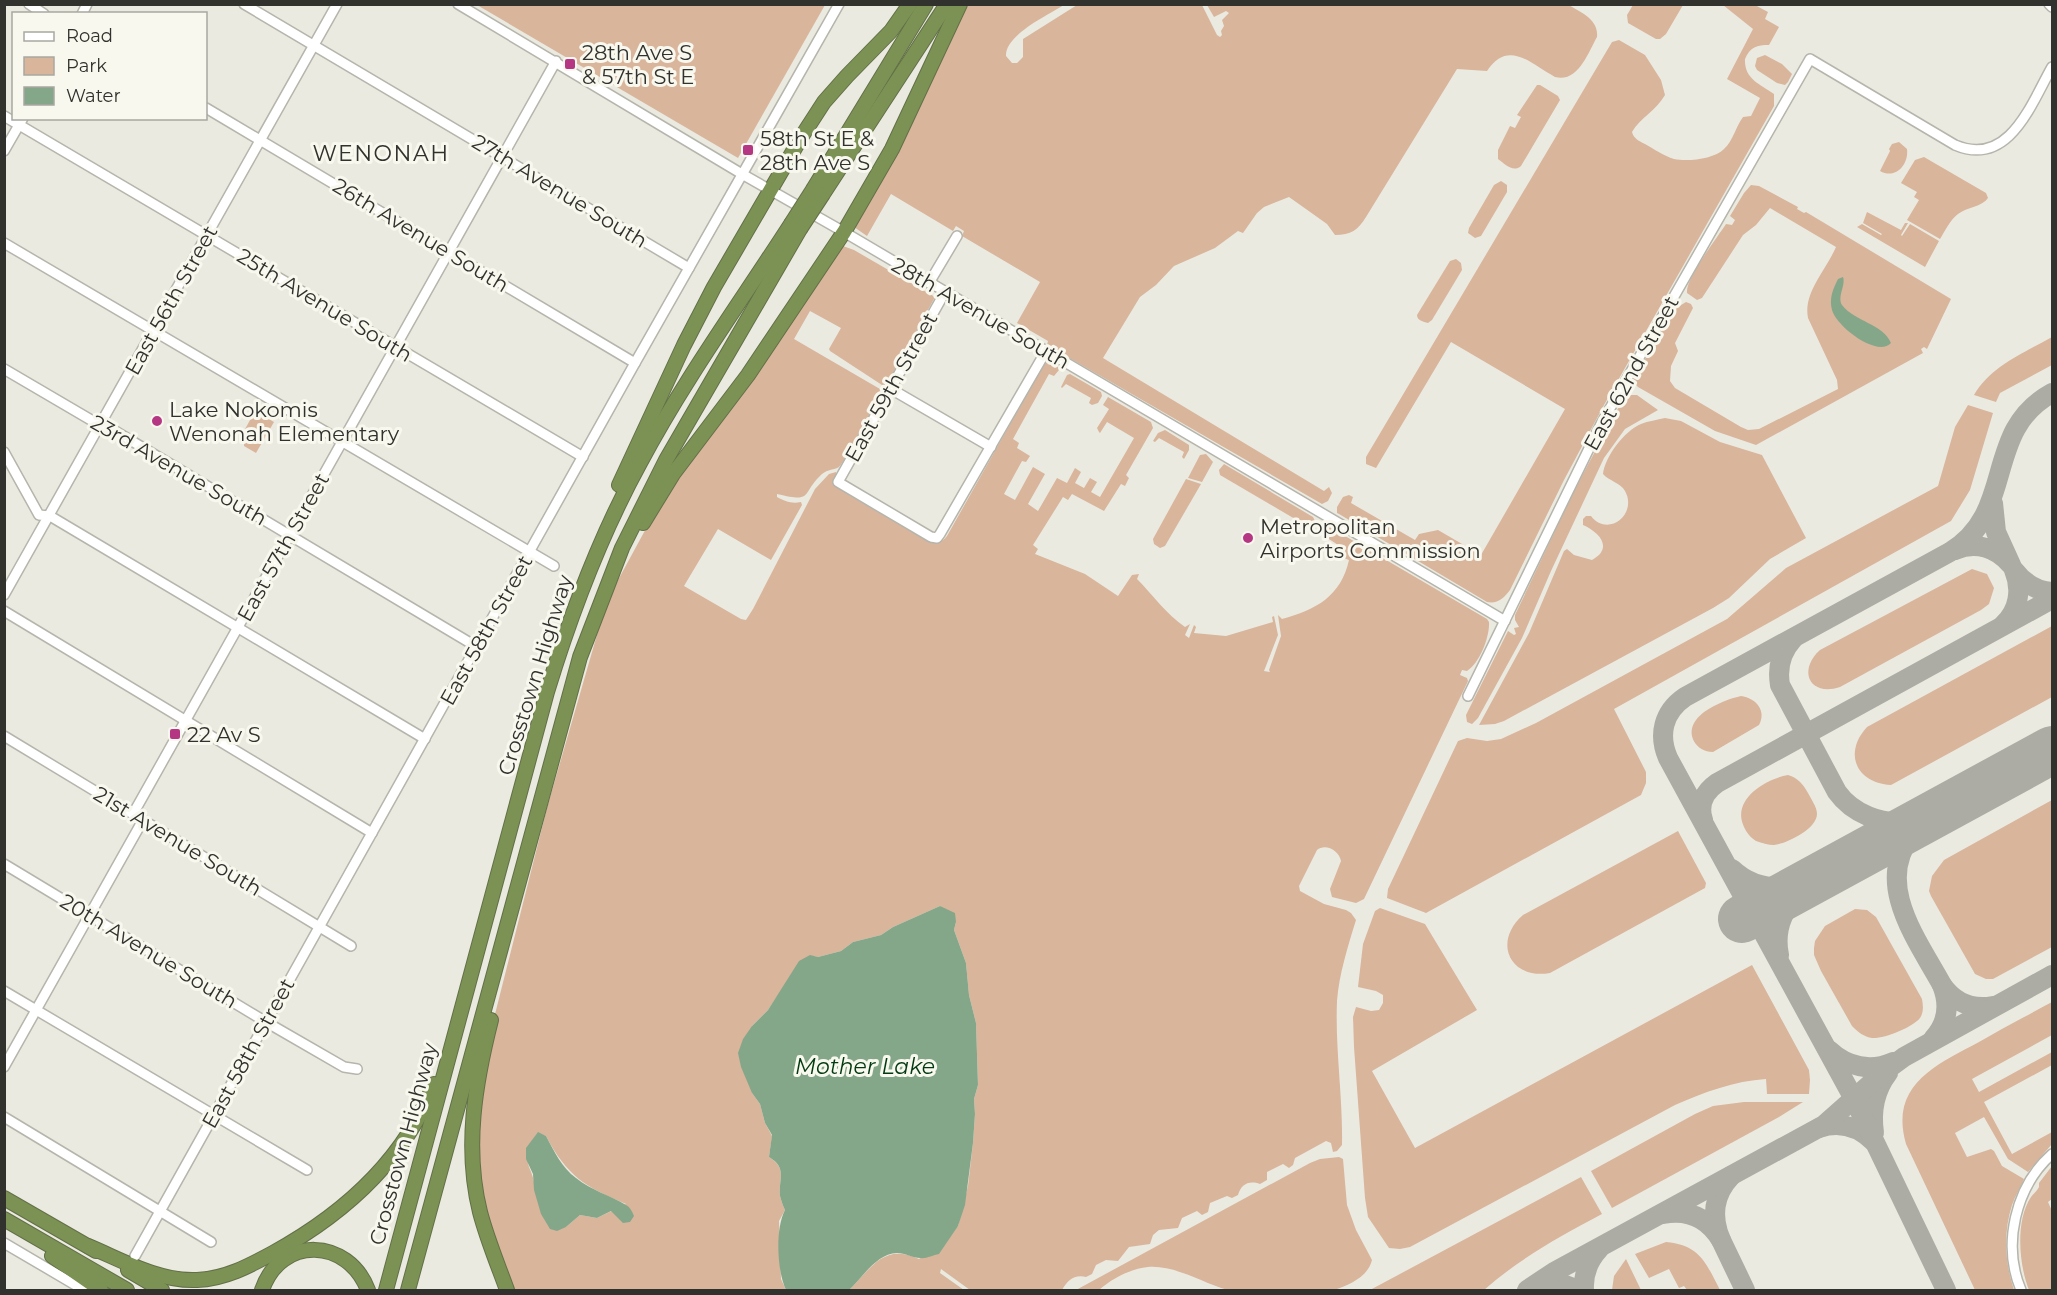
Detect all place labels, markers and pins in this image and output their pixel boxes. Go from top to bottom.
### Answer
place label: 28th Ave S & 57th St E [582,40,694,89]
marker: 28th Ave S & 57th St E [563,57,577,71]
place label: 58th St E & 28th Ave S [760,126,874,175]
marker: 58th St E & 28th Ave S [741,143,755,157]
place label: Lake Nokomis Wenonah Elementary [169,397,400,446]
marker: Lake Nokomis Wenonah Elementary [150,414,164,428]
place label: Metropolitan Airports Commission [1260,514,1481,563]
marker: Metropolitan Airports Commission [1241,531,1255,545]
place label: 22 Av S [187,722,261,747]
marker: 22 Av S [168,727,182,741]

